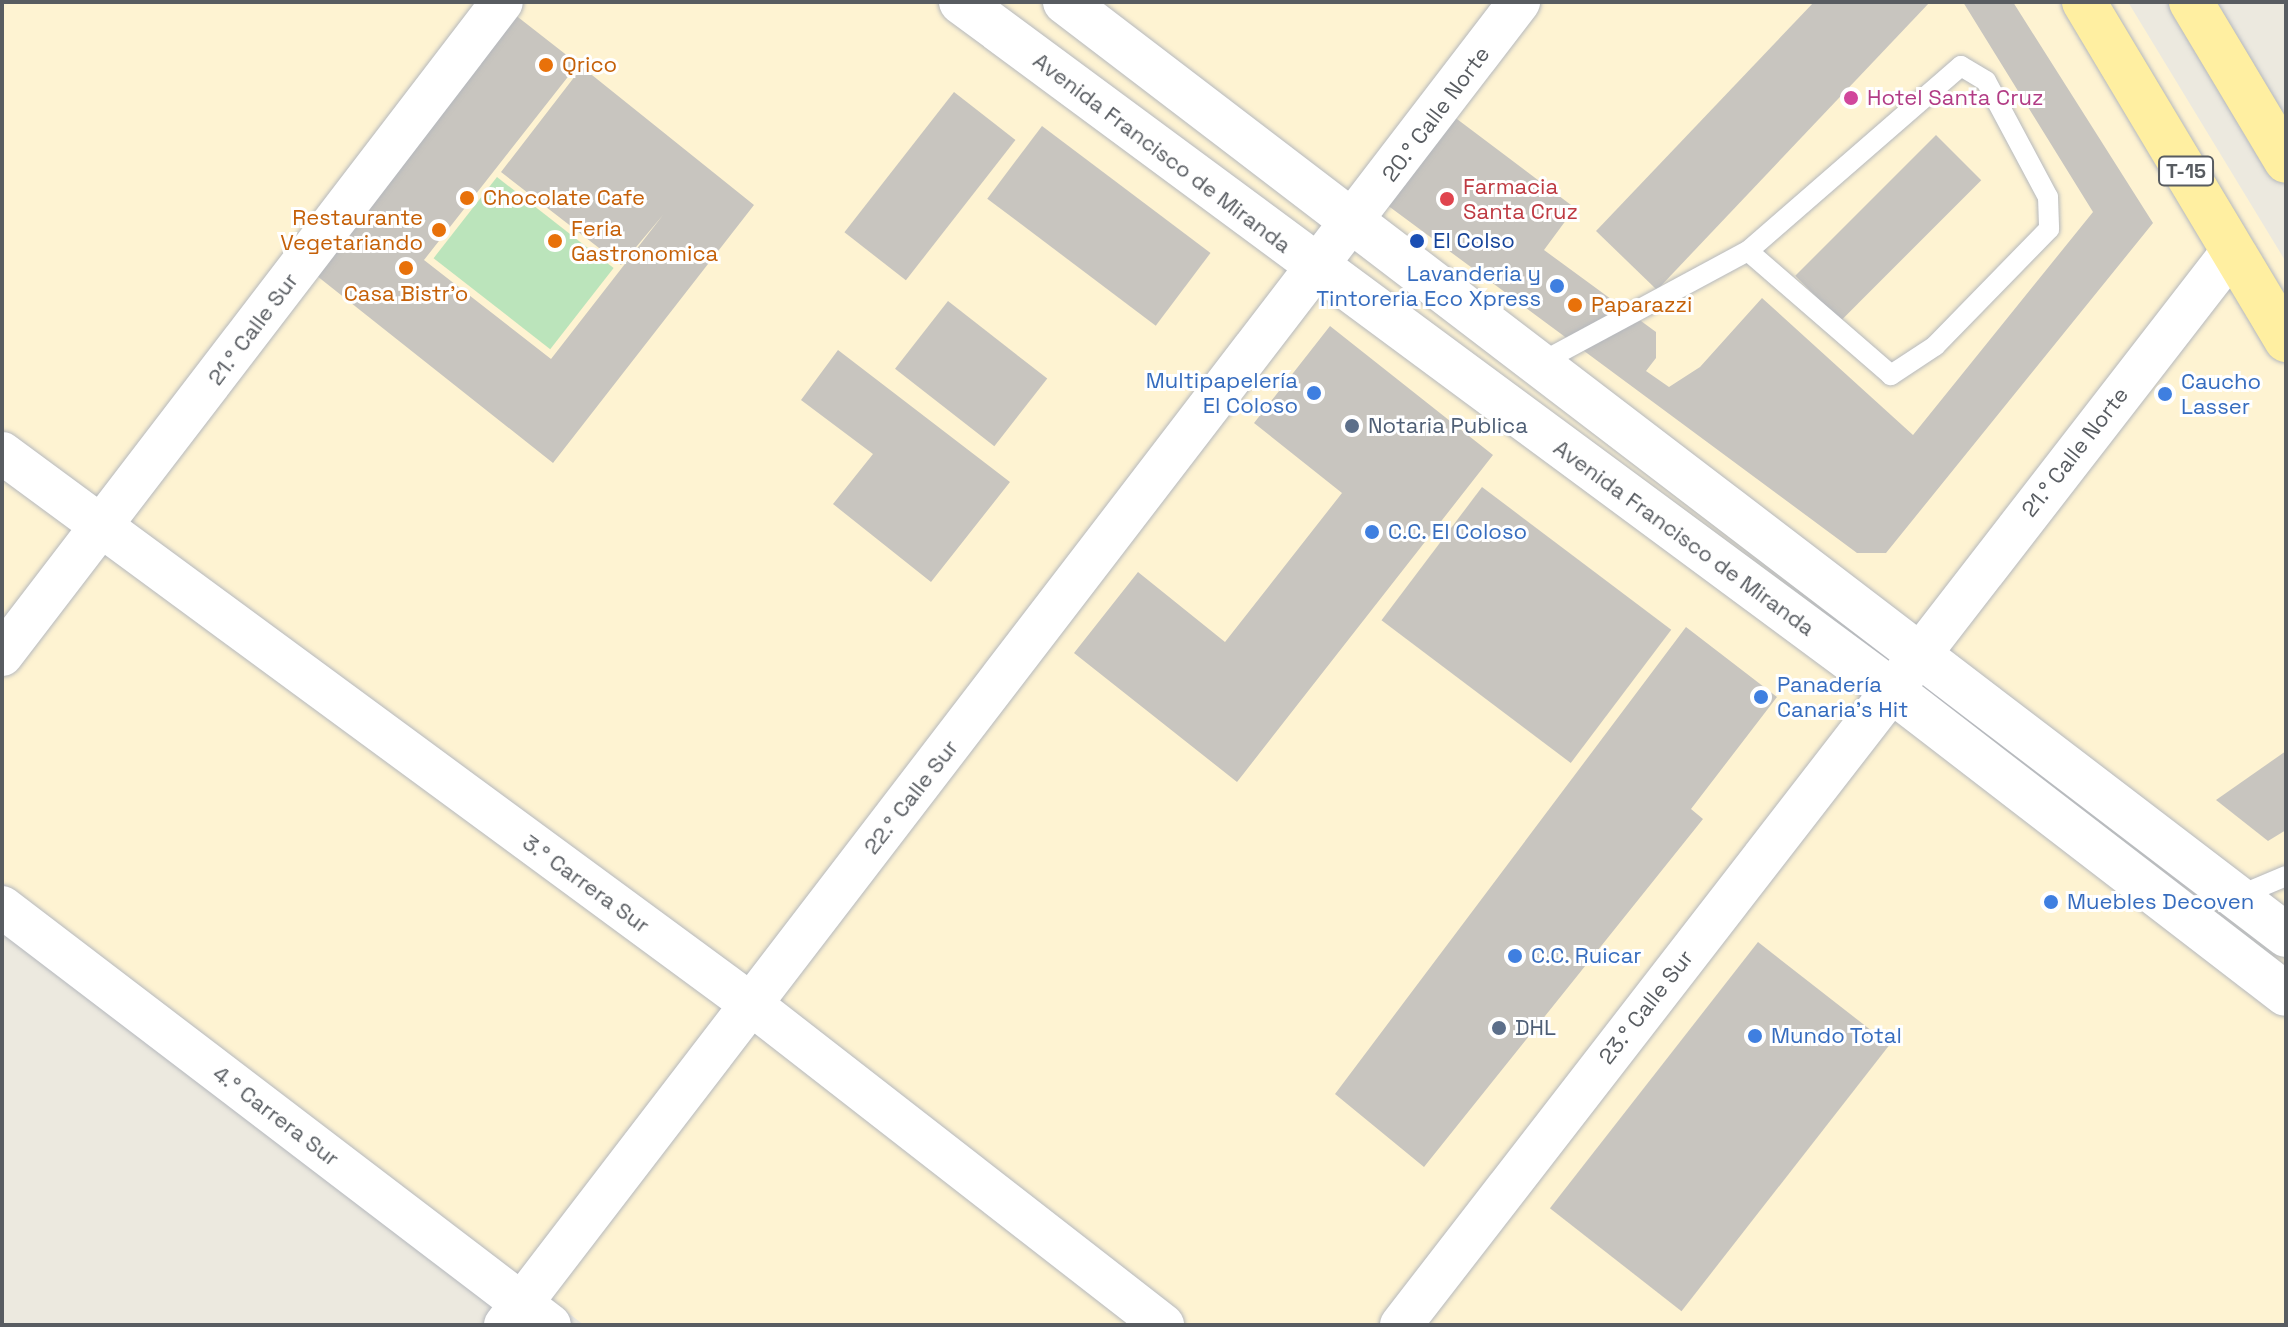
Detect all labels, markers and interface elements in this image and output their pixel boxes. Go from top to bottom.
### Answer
street label: 20.° Calle Norte [1377,41,1495,187]
street label: Avenida Francisco de Miranda [1028,47,1296,259]
place label: Qrico [562,52,617,78]
marker: Qrico [537,56,555,74]
place label: Hotel Santa Cruz [1867,85,2043,111]
marker: Hotel Santa Cruz [1842,89,1860,107]
road number: T-15 [2158,155,2214,187]
place label: Farmacia Santa Cruz [1463,173,1578,224]
place label: Chocolate Cafe [483,185,645,211]
marker: Chocolate Cafe [458,189,476,207]
marker: Farmacia Santa Cruz [1438,190,1456,208]
place label: Restaurante Vegetariando [280,204,423,256]
place label: Feria Gastronomica [571,215,718,266]
marker: Restaurante Vegetariando [430,221,448,239]
place label: El Colso [1433,228,1515,254]
marker: Feria Gastronomica [546,232,564,250]
marker: El Colso [1408,232,1426,250]
marker: Casa Bistr'o [397,259,415,277]
place label: Lavanderia y Tintoreria Eco Xpress [1316,260,1541,312]
street label: 21.° Calle Sur [202,268,304,390]
marker: Lavanderia y Tintoreria Eco Xpress [1548,277,1566,295]
place label: Casa Bistr'o [344,281,468,307]
place label: Paparazzi [1591,292,1692,318]
marker: Paparazzi [1566,296,1584,314]
place label: Multipapelería El Coloso [1146,367,1298,418]
place label: Caucho Lasser [2181,368,2261,420]
street label: 21.° Calle Norte [2016,382,2134,522]
marker: Multipapelería El Coloso [1305,384,1323,402]
marker: Caucho Lasser [2156,385,2174,403]
place label: Notaria Publica [1368,413,1528,439]
marker: Notaria Publica [1343,417,1361,435]
street label: Avenida Francisco de Miranda [1548,434,1820,642]
place label: C.C. El Coloso [1388,519,1528,545]
marker: C.C. El Coloso [1363,523,1381,541]
place label: Panadería Canaria's Hit [1777,671,1908,722]
marker: Panadería Canaria's Hit [1752,688,1770,706]
street label: 22.° Calle Sur [858,735,964,859]
street label: 3.° Carrera Sur [517,829,655,939]
place label: Muebles Decoven [2067,889,2254,915]
marker: Muebles Decoven [2042,893,2060,911]
place label: C.C. Ruicar [1531,943,1642,969]
street label: 23.° Calle Sur [1593,945,1699,1069]
marker: C.C. Ruicar [1506,947,1524,965]
place label: DHL [1515,1015,1556,1041]
marker: DHL [1490,1019,1508,1037]
place label: Mundo Total [1771,1023,1902,1049]
marker: Mundo Total [1746,1027,1764,1045]
street label: 4.° Carrera Sur [208,1060,344,1172]

